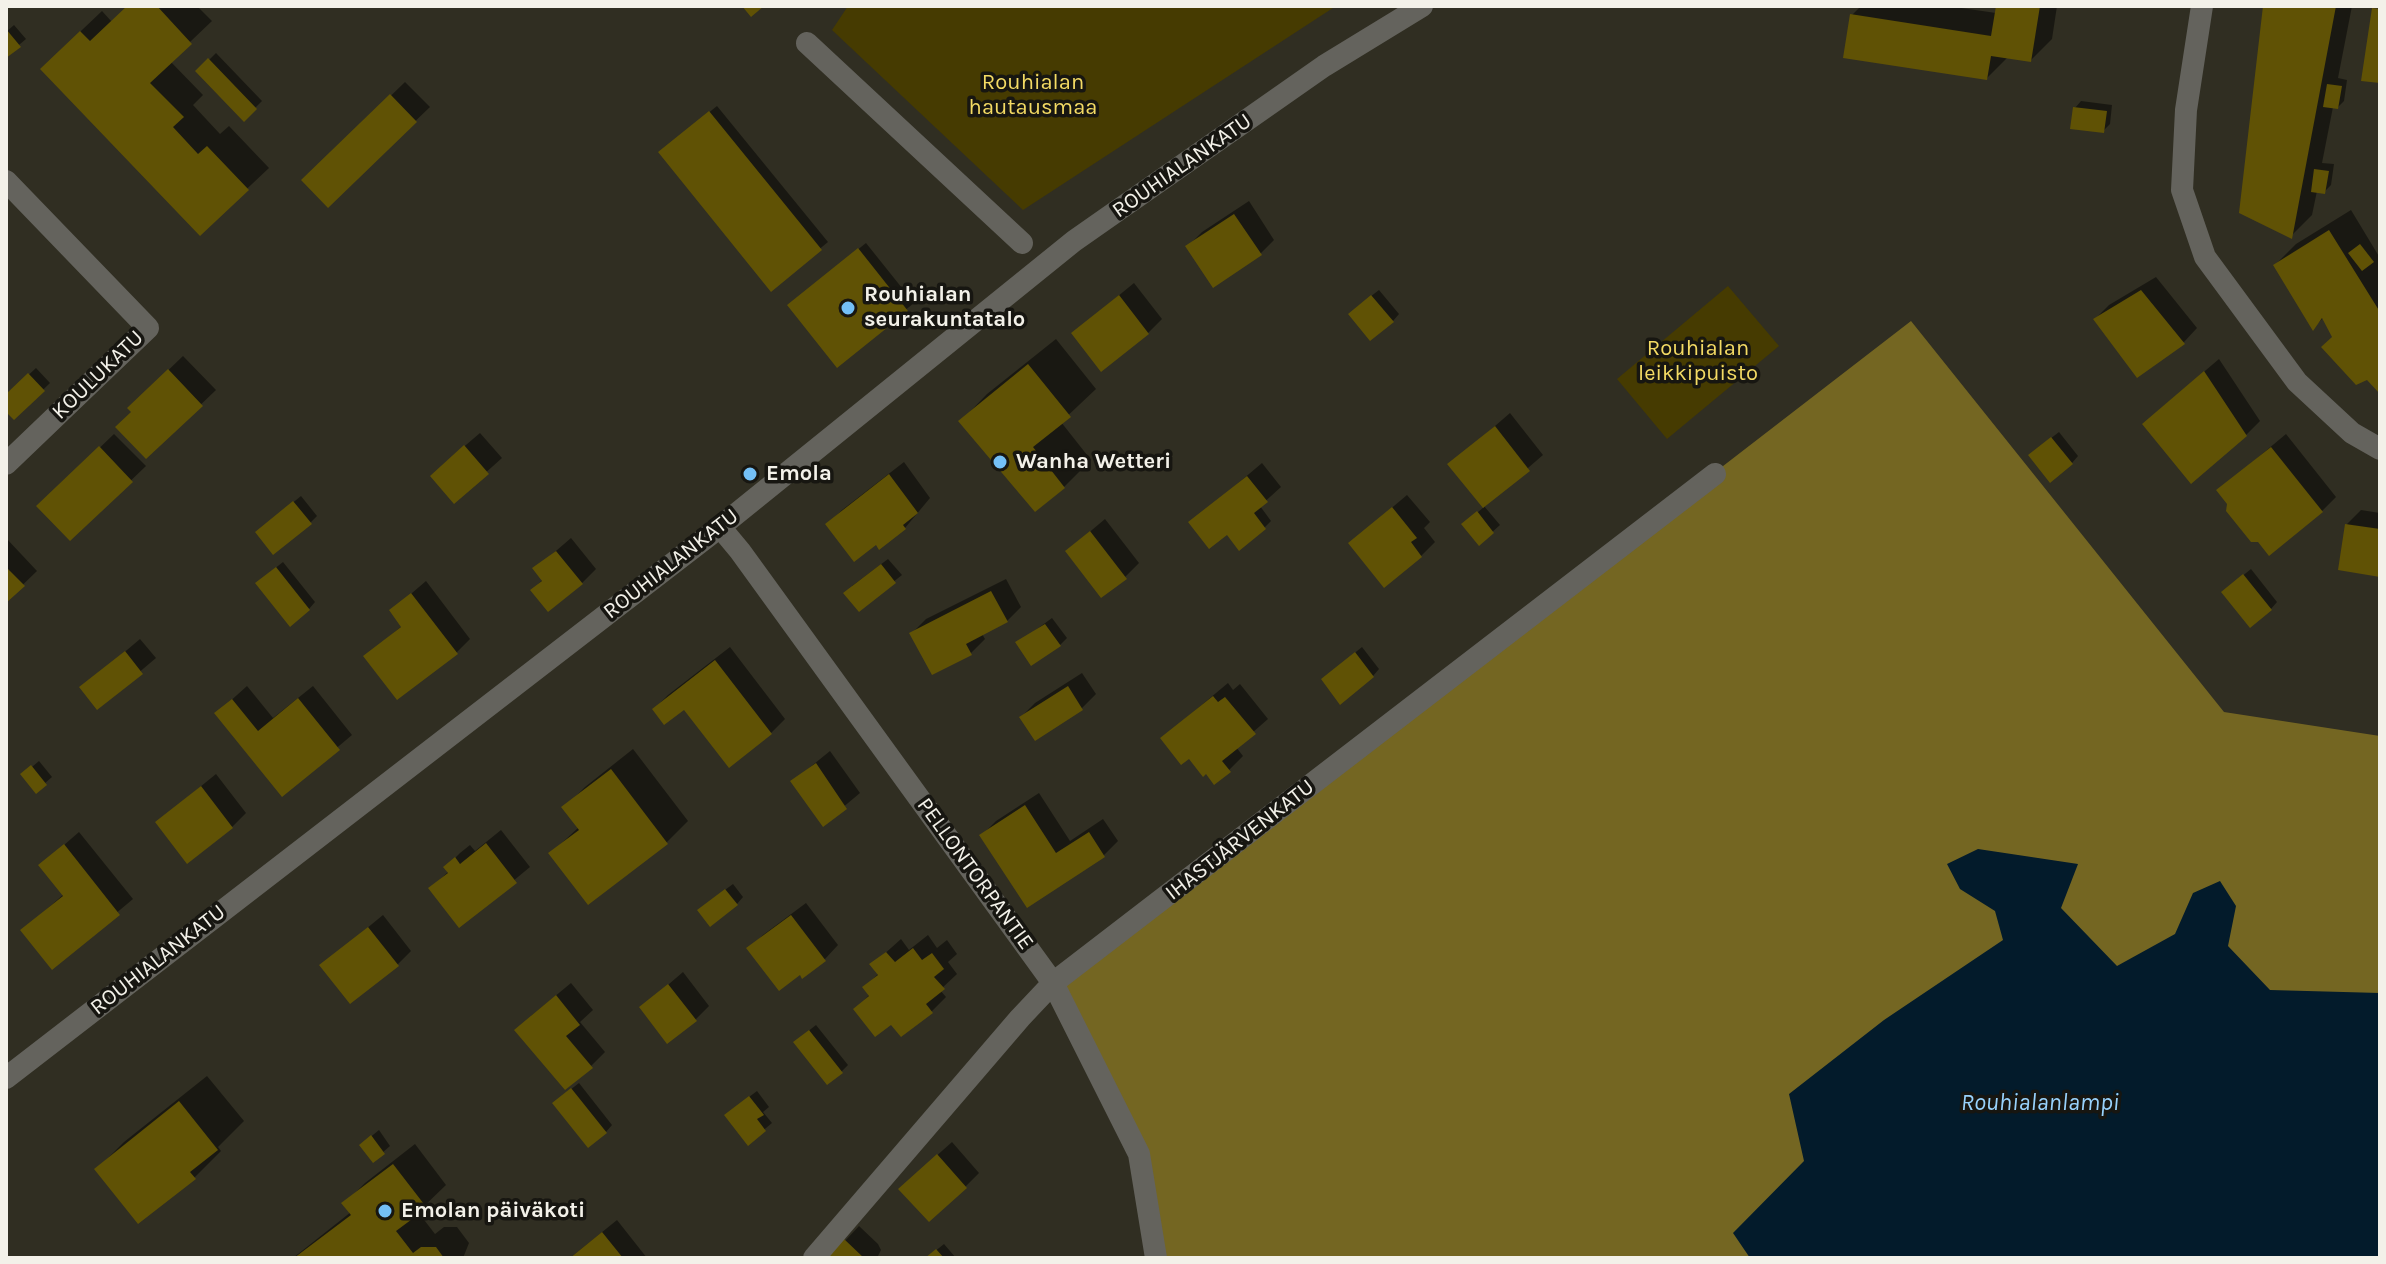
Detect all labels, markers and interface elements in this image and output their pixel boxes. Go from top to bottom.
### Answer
park label: Rouhialan hautausmaa [969,70,1097,122]
street label: ROUHIALANKATU [1107,108,1257,224]
place label: Rouhialan seurakuntatalo [864,282,1025,334]
marker: Rouhialan seurakuntatalo [839,299,857,317]
street label: KOULUKATU [47,325,149,425]
park label: Rouhialan leikkipuisto [1638,336,1758,388]
place label: Wanha Wetteri [1016,449,1171,475]
marker: Wanha Wetteri [991,453,1009,471]
place label: Emola [766,461,832,487]
marker: Emola [741,465,759,483]
street label: ROUHIALANKATU [598,503,744,625]
street label: IHASTJÄRVENKATU [1160,774,1320,906]
street label: PELLONTORPANTIE [911,793,1039,955]
street label: ROUHIALANKATU [85,899,231,1021]
water label: Rouhialanlampi [1961,1089,2119,1117]
place label: Emolan päiväkoti [401,1198,585,1224]
marker: Emolan päiväkoti [376,1202,394,1220]

